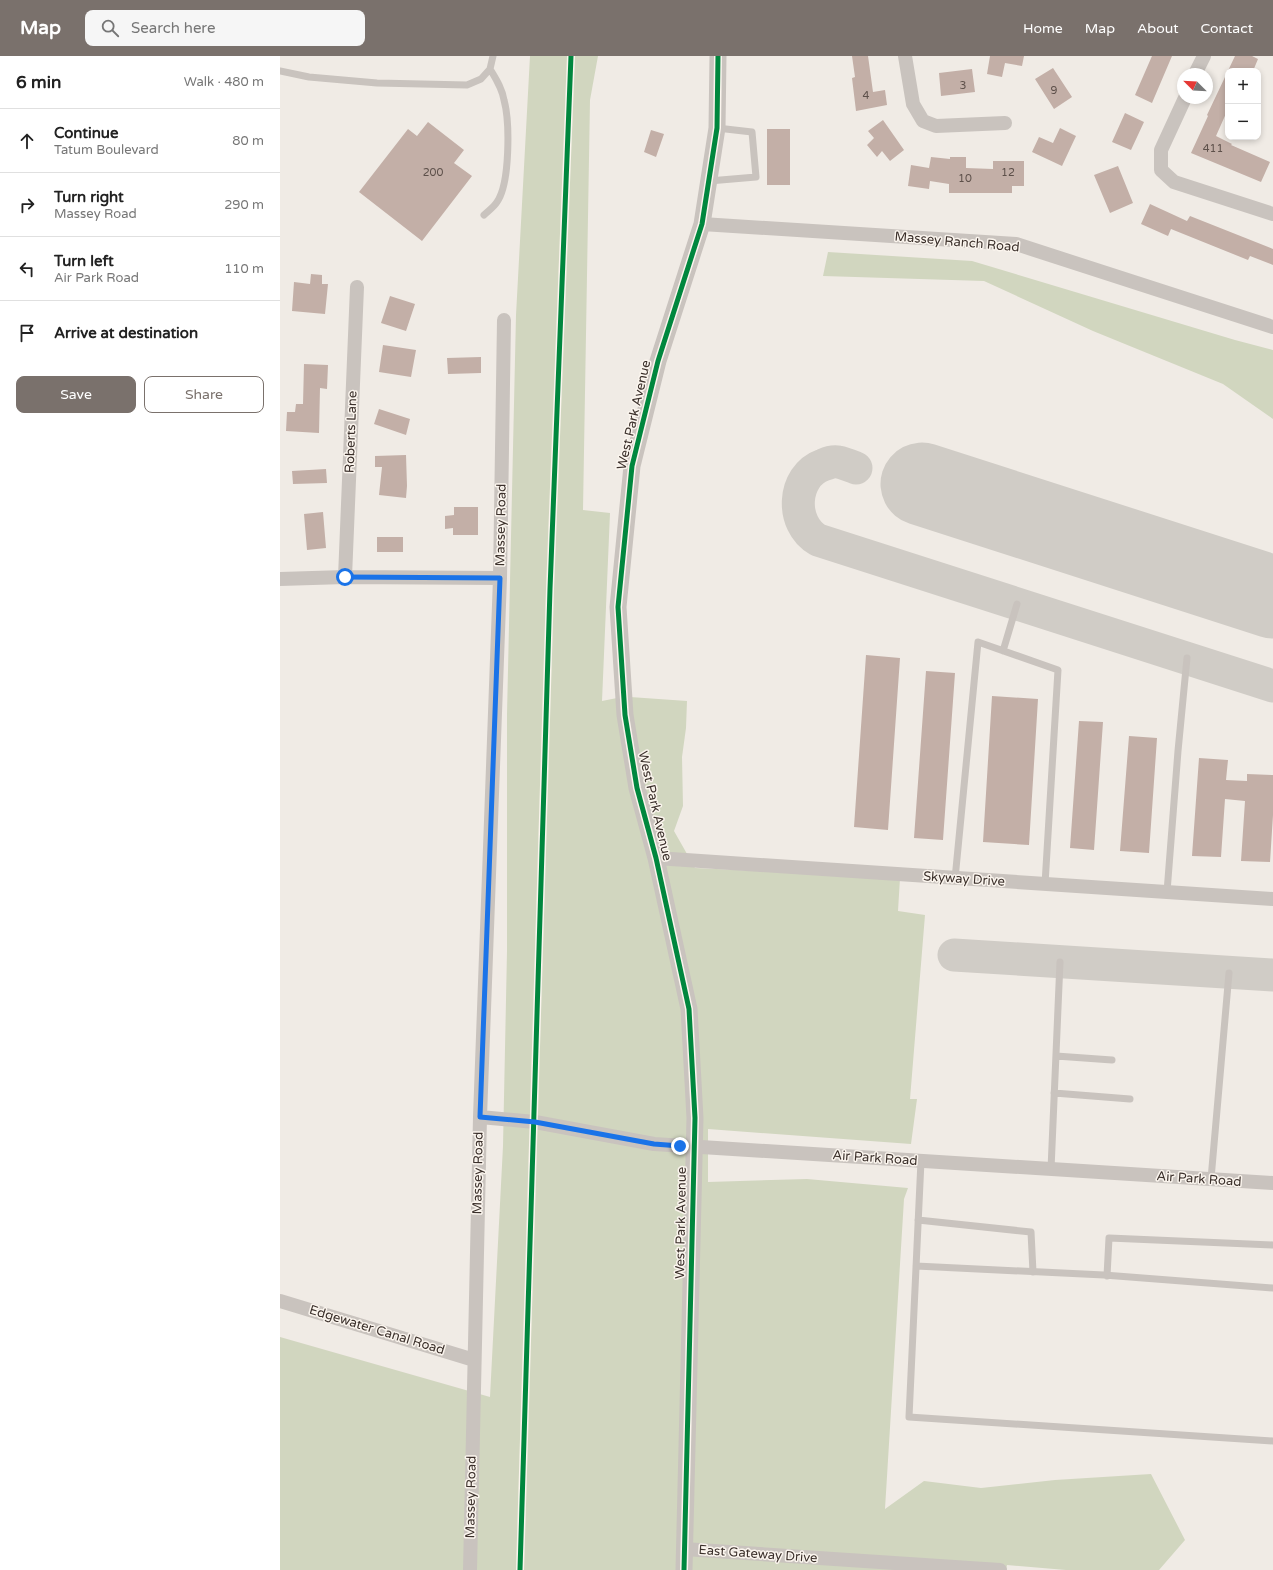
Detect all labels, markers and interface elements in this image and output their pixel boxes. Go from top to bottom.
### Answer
search box [85,10,365,46]
text: Map [20,17,61,39]
icon: search [99,17,121,39]
text: Search here [131,19,215,37]
text: Home [1023,20,1063,37]
text: Map [1085,20,1115,37]
text: About [1137,20,1179,37]
text: Contact [1201,20,1253,37]
north arrow [1177,68,1213,104]
map controls [1225,68,1261,140]
button: + [1225,68,1261,104]
text: 6 min [16,72,61,93]
text: Walk · 480 m [184,74,264,90]
house number: 3 [960,79,967,92]
house number: 9 [1051,84,1058,97]
house number: 4 [863,89,870,102]
button: − [1225,104,1261,140]
text: Continue [54,124,118,142]
icon: ahead [16,130,38,152]
text: 80 m [232,133,264,149]
text: Tatum Boulevard [54,142,159,158]
house number: 411 [1203,142,1223,155]
house number: 200 [423,166,443,179]
house number: 12 [1001,166,1015,179]
house number: 10 [958,172,972,185]
text: Turn right [54,188,124,206]
icon: right [16,194,38,216]
text: 290 m [224,197,264,213]
text: Massey Road [54,206,137,222]
street label: Massey Ranch Road [894,229,1020,255]
text: Turn left [54,252,114,270]
icon: left [16,258,38,280]
text: 110 m [224,261,264,277]
text: Air Park Road [54,270,139,286]
icon: arrive [16,322,38,344]
text: Arrive at destination [54,324,198,342]
street label: West Park Avenue [614,359,654,471]
button: Save [16,376,136,413]
button: Share [144,376,264,413]
street label: Roberts Lane [342,391,360,473]
street label: Massey Road [492,484,510,566]
route start [336,568,354,586]
street label: West Park Avenue [635,750,675,862]
street label: Skyway Drive [923,868,1005,890]
street label: Massey Road [469,1132,487,1214]
route end [671,1137,689,1155]
street label: Air Park Road [832,1147,918,1169]
street label: West Park Avenue [672,1167,690,1279]
street label: Air Park Road [1156,1168,1242,1190]
street label: Edgewater Canal Road [307,1302,447,1358]
street label: Massey Road [462,1456,480,1538]
street label: East Gateway Drive [698,1542,818,1566]

